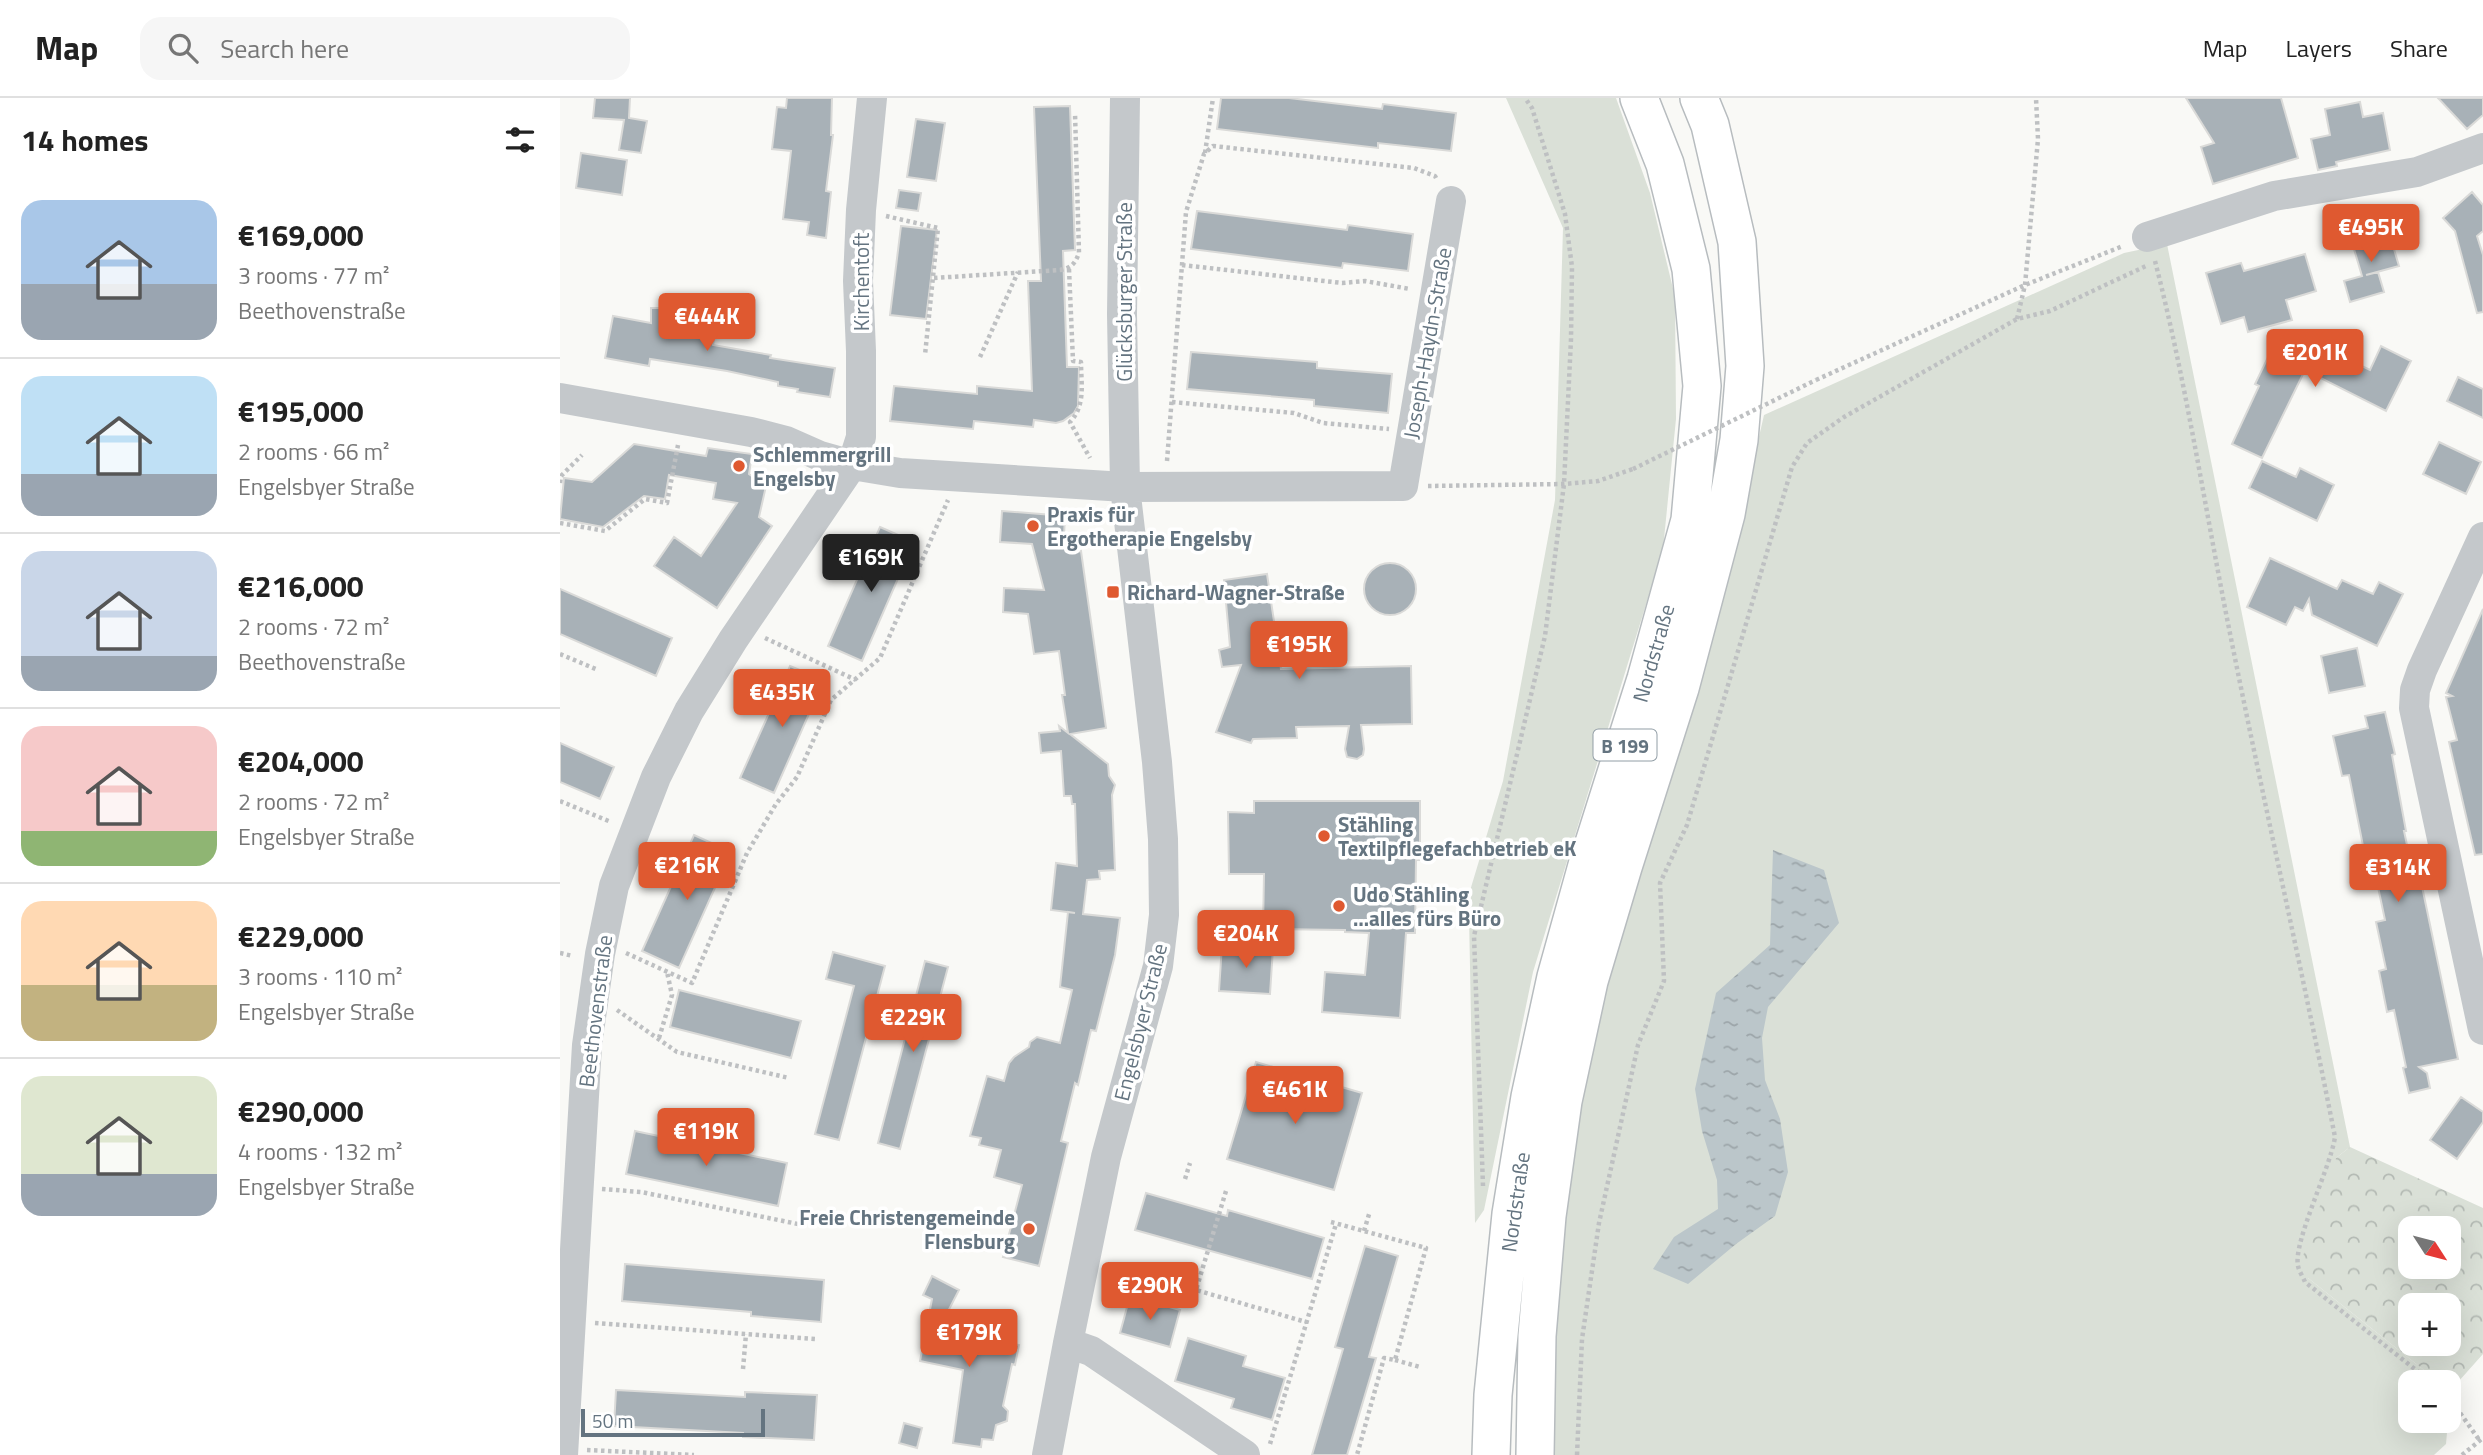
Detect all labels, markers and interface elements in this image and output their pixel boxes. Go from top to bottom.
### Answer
search box [140,17,630,80]
text: Map [35,23,98,73]
icon: search [164,29,202,67]
text: Search here [220,29,349,68]
text: Map [2203,30,2248,66]
text: Layers [2286,30,2352,66]
text: Share [2390,30,2448,66]
text: 14 homes [21,117,148,163]
icon: filters [501,121,539,159]
street label: Glücksburger Straße [1108,202,1140,382]
pin: €495K [2322,204,2420,264]
text: €495K [2338,209,2404,244]
text: €169,000 [238,212,364,258]
icon: home [77,228,161,312]
street label: Kirchentoft [845,232,877,331]
street label: Joseph-Haydn-Straße [1394,245,1460,441]
text: 3 rooms · 77 m² [238,258,389,293]
text: Beethovenstraße [238,293,406,328]
pin: €444K [658,294,756,353]
text: €444K [674,298,740,333]
pin: €201K [2266,330,2364,389]
text: €201K [2282,334,2348,369]
text: €195,000 [238,388,364,434]
icon: home [77,404,161,488]
text: 2 rooms · 66 m² [238,434,389,469]
place label: Schlemmergrill Engelsby [753,438,891,494]
marker: Schlemmergrill Engelsby [731,458,747,474]
text: Engelsbyer Straße [238,469,415,504]
place label: Praxis für Ergotherapie Engelsby [1047,498,1253,554]
marker: Praxis für Ergotherapie Engelsby [1025,518,1041,534]
pin: €169K [822,534,920,594]
text: €169K [838,539,904,574]
text: €216,000 [238,563,364,609]
place label: Richard-Wagner-Straße [1127,576,1345,608]
icon: home [77,579,161,663]
marker: Richard-Wagner-Straße [1105,584,1121,600]
street label: Nordstraße [1624,600,1682,706]
text: 2 rooms · 72 m² [238,609,389,644]
pin: €195K [1250,622,1348,681]
text: €195K [1266,626,1332,661]
text: Beethovenstraße [238,644,406,679]
pin: €435K [733,670,831,729]
text: €435K [749,674,815,709]
road number: B 199 [1594,730,1656,760]
text: €204,000 [238,738,364,784]
icon: home [77,754,161,838]
text: 2 rooms · 72 m² [238,784,389,819]
place label: Stähling Textilpflegefachbetrieb eK [1338,808,1577,864]
text: Engelsbyer Straße [238,819,415,854]
marker: Stähling Textilpflegefachbetrieb eK [1316,828,1332,844]
pin: €216K [638,842,736,902]
pin: €314K [2349,844,2447,904]
text: €216K [654,847,720,882]
text: €314K [2365,849,2431,884]
place label: Udo Stähling …alles fürs Büro [1353,878,1501,934]
marker: Udo Stähling …alles fürs Büro [1331,898,1347,914]
pin: €204K [1197,910,1295,970]
text: €229,000 [238,913,364,959]
text: €204K [1213,915,1279,950]
icon: home [77,929,161,1013]
street label: Beethovenstraße [570,933,620,1089]
street label: Engelsbyer Straße [1105,940,1175,1104]
text: 3 rooms · 110 m² [238,959,402,994]
text: Engelsbyer Straße [238,994,415,1029]
pin: €229K [864,995,962,1054]
text: €229K [880,999,946,1034]
pin: €461K [1246,1066,1344,1126]
text: €461K [1262,1071,1328,1106]
text: €290,000 [238,1088,364,1134]
icon: home [77,1104,161,1188]
pin: €119K [657,1108,755,1168]
text: €119K [673,1113,739,1148]
text: 4 rooms · 132 m² [238,1134,402,1169]
street label: Nordstraße [1492,1150,1538,1254]
text: Engelsbyer Straße [238,1169,415,1204]
place label: Freie Christengemeinde Flensburg [799,1201,1015,1257]
north arrow [2398,1216,2460,1279]
map controls [2398,1216,2461,1433]
marker: Freie Christengemeinde Flensburg [1021,1221,1037,1237]
pin: €290K [1101,1262,1199,1322]
text: €290K [1117,1267,1183,1302]
button: + [2398,1293,2461,1356]
pin: €179K [920,1310,1018,1369]
text: €179K [936,1314,1002,1349]
button: − [2398,1370,2461,1433]
scale bar [581,1406,765,1438]
text: 50 m [592,1406,633,1435]

